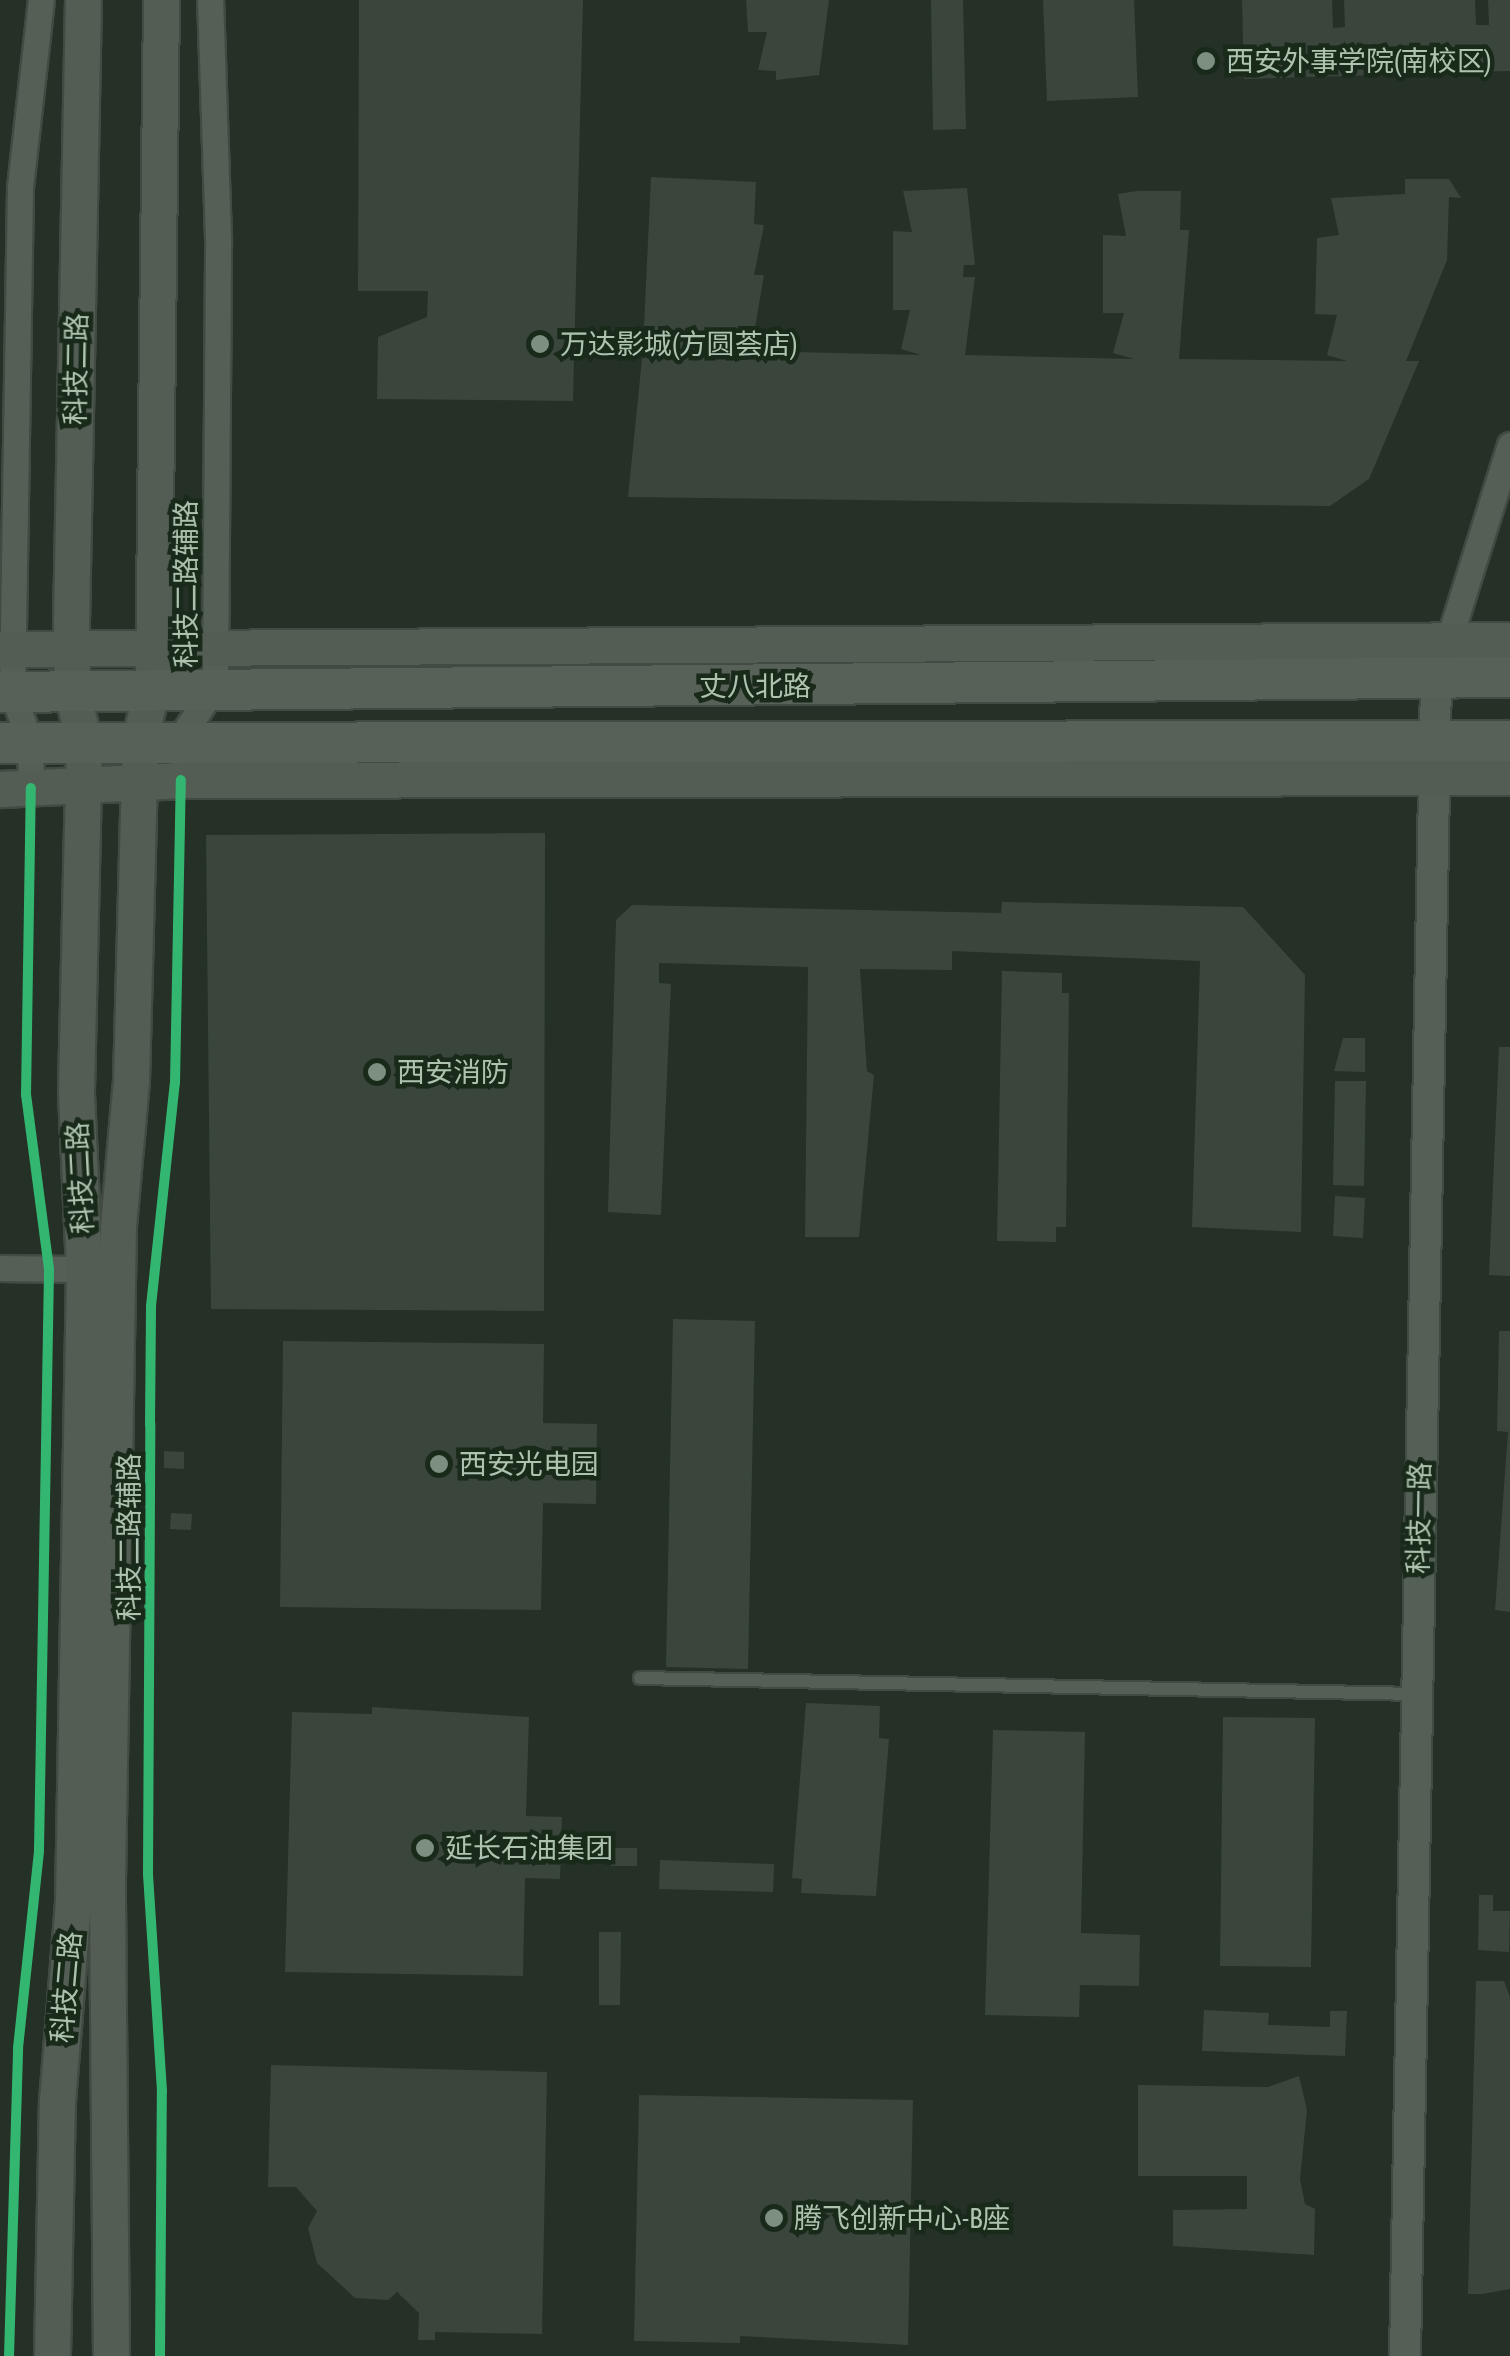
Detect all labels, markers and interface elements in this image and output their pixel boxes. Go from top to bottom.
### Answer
place label: 西安外事学院(南校区) [1226,44,1491,78]
marker: 西安外事学院(南校区) [1195,50,1217,72]
street label: 科技二路 [58,313,94,425]
place label: 万达影城(方圆荟店) [560,327,797,361]
marker: 万达影城(方圆荟店) [529,333,551,355]
street label: 科技二路辅路 [169,500,203,668]
street label: 丈八北路 [699,669,811,703]
place label: 西安消防 [397,1055,509,1089]
marker: 西安消防 [366,1061,388,1083]
street label: 科技二路 [60,1121,100,1235]
place label: 西安光电园 [459,1447,599,1481]
street label: 科技二路辅路 [112,1453,146,1621]
marker: 西安光电园 [428,1453,450,1475]
street label: 科技一路 [1401,1462,1437,1574]
place label: 延长石油集团 [445,1831,613,1865]
marker: 延长石油集团 [414,1837,436,1859]
street label: 科技二路 [44,1930,88,2044]
place label: 腾飞创新中心-B座 [794,2201,1010,2235]
marker: 腾飞创新中心-B座 [763,2207,785,2229]

